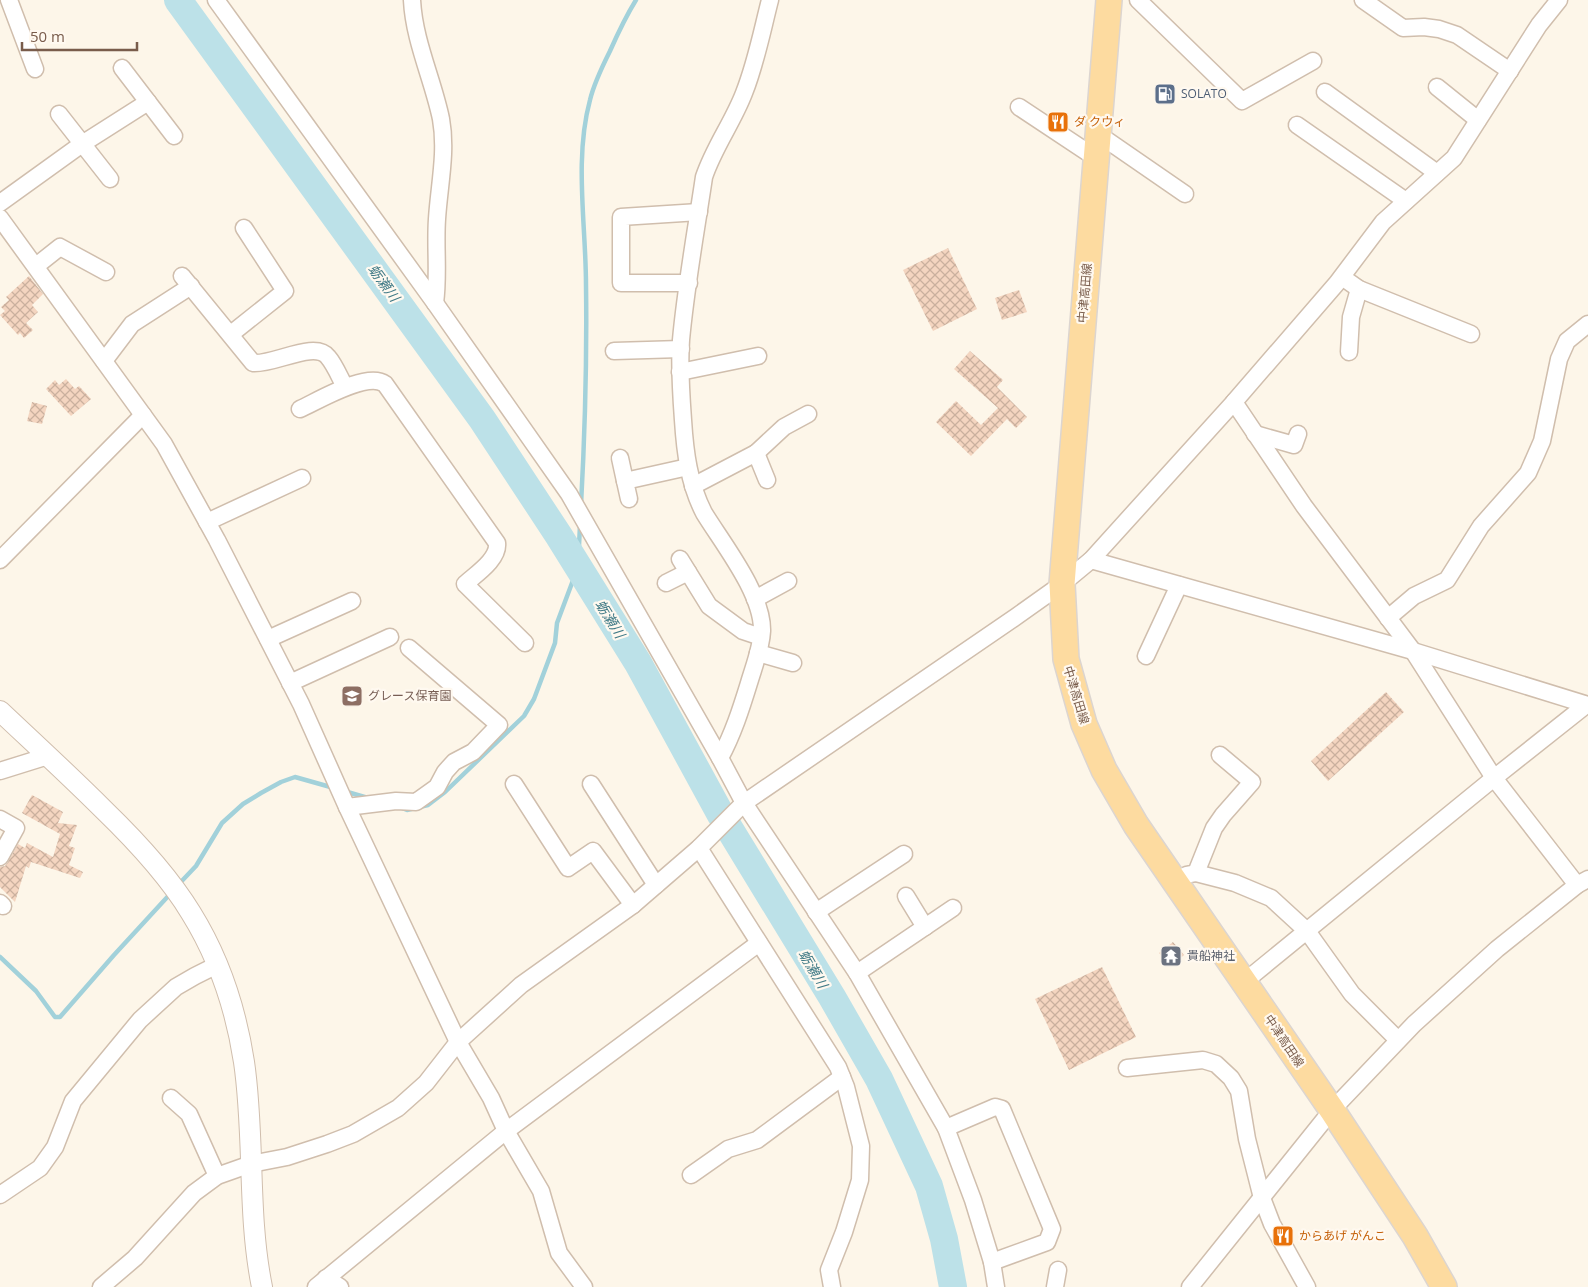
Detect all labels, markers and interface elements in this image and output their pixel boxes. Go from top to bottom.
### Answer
scale bar [22,20,138,52]
text: 50 m [30,26,65,46]
fuel station icon: SOLATO [1153,82,1177,106]
place label: SOLATO [1181,85,1227,102]
restaurant icon: ダ クウィ [1046,110,1070,134]
place label: ダ クウィ [1074,113,1125,130]
water label: 蛎瀬川 [364,260,406,307]
street label: 中津高田線 [1073,262,1096,324]
water label: 蛎瀬川 [591,596,631,643]
street label: 中津高田線 [1060,664,1093,726]
school or university icon: グレース保育園 [340,684,364,708]
place label: グレース保育園 [368,687,451,704]
temple icon: 貴船神社 [1159,944,1183,968]
water label: 蛎瀬川 [794,946,833,993]
place label: 貴船神社 [1187,947,1235,964]
street label: 中津高田線 [1261,1011,1308,1070]
restaurant icon: からあげ がんこ [1271,1224,1295,1248]
place label: からあげ がんこ [1299,1227,1386,1244]

